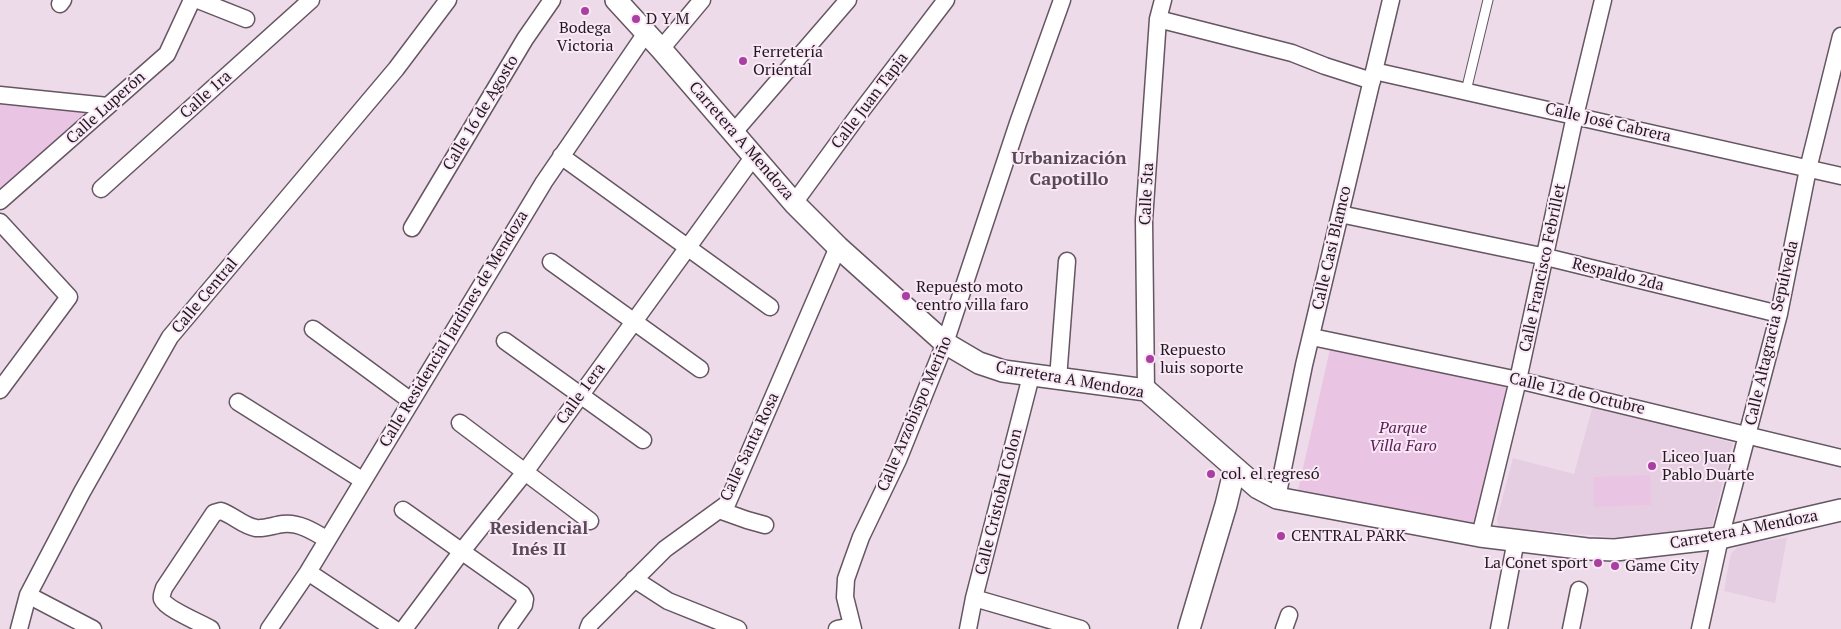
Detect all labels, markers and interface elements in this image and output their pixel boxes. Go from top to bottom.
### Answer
marker: Bodega Victoria [579,5,591,17]
place label: D Y M [646,9,689,29]
marker: D Y M [630,13,642,25]
place label: Bodega Victoria [556,18,614,56]
place label: Ferretería Oriental [753,42,823,80]
street label: Calle Juan Tapia [828,49,912,153]
street label: Calle 16 de Agosto [439,52,523,174]
marker: Ferretería Oriental [737,55,749,67]
street label: Calle 1ra [176,67,236,123]
street label: Calle Luperón [63,68,149,148]
street label: Carretera A Mendoza [684,78,798,204]
street label: Calle José Cabrera [1543,99,1673,147]
district label: Urbanización Capotillo [1011,148,1127,190]
street label: Calle 5ta [1136,162,1158,226]
street label: Calle Francisco Febrillet [1516,182,1570,354]
street label: Calle Casi Blamco [1308,184,1356,312]
street label: Calle Residencial Jardines de Mendoza [376,207,532,451]
street label: Calle Altagracia Sepúlveda [1741,239,1803,427]
street label: Calle Central [168,254,242,338]
street label: Respaldo 2da [1570,254,1666,296]
place label: Repuesto moto centro villa faro [916,277,1029,315]
marker: Repuesto moto centro villa faro [900,290,912,302]
street label: Calle Arzobispo Meriño [874,333,956,495]
place label: Repuesto luis soporte [1160,340,1243,378]
marker: Repuesto luis soporte [1144,353,1156,365]
street label: Carretera A Mendoza [994,357,1146,403]
street label: Calle 1era [552,360,610,428]
street label: Calle 12 de Octubre [1507,369,1647,419]
street label: Calle Santa Rosa [716,390,784,504]
park label: Parque Villa Faro [1369,418,1437,456]
street label: Calle Cristobal Colon [971,427,1027,577]
place label: Liceo Juan Pablo Duarte [1662,447,1755,485]
marker: Liceo Juan Pablo Duarte [1646,460,1658,472]
place label: col. el regresó [1221,464,1320,484]
marker: col. el regresó [1205,468,1217,480]
street label: Carretera A Mendoza [1668,506,1820,554]
district label: Residencial Inés II [490,518,588,560]
place label: CENTRAL PARK [1291,526,1406,546]
marker: CENTRAL PARK [1275,530,1287,542]
place label: La Conet sport [1484,553,1588,573]
place label: Game City [1625,556,1699,576]
marker: La Conet sport [1592,557,1604,569]
marker: Game City [1609,560,1621,572]

